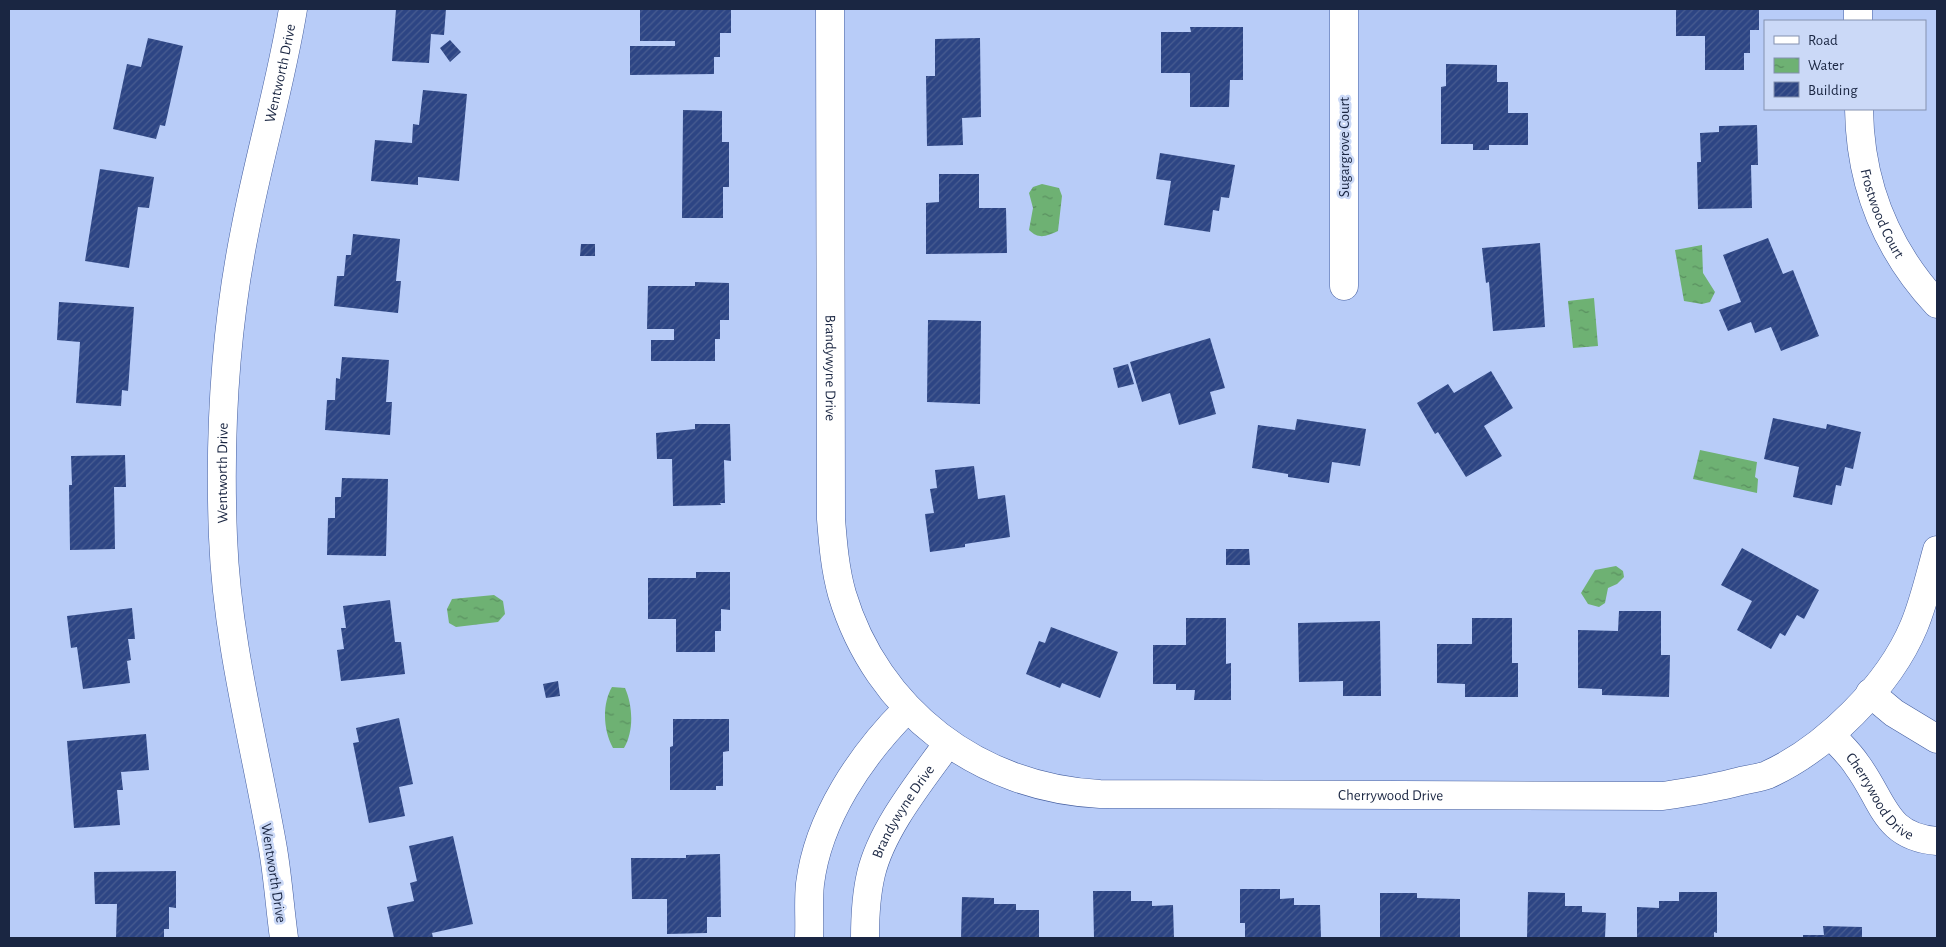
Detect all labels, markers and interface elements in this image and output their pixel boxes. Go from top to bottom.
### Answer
legend [1764,20,1926,110]
street label: Wentworth Drive [262,23,298,124]
text: Road [1808,33,1838,48]
text: Water [1808,58,1844,73]
text: Building [1808,83,1858,98]
street label: Sugargrove Court [1337,97,1352,197]
street label: Frostwood Court [1858,167,1907,261]
street label: Brandywyne Drive [823,315,838,421]
street label: Wentworth Drive [215,422,231,523]
street label: Cherrywood Drive [1843,750,1916,843]
street label: Brandywyne Drive [870,762,937,860]
street label: Cherrywood Drive [1338,788,1443,803]
street label: Wentworth Drive [258,822,289,924]

